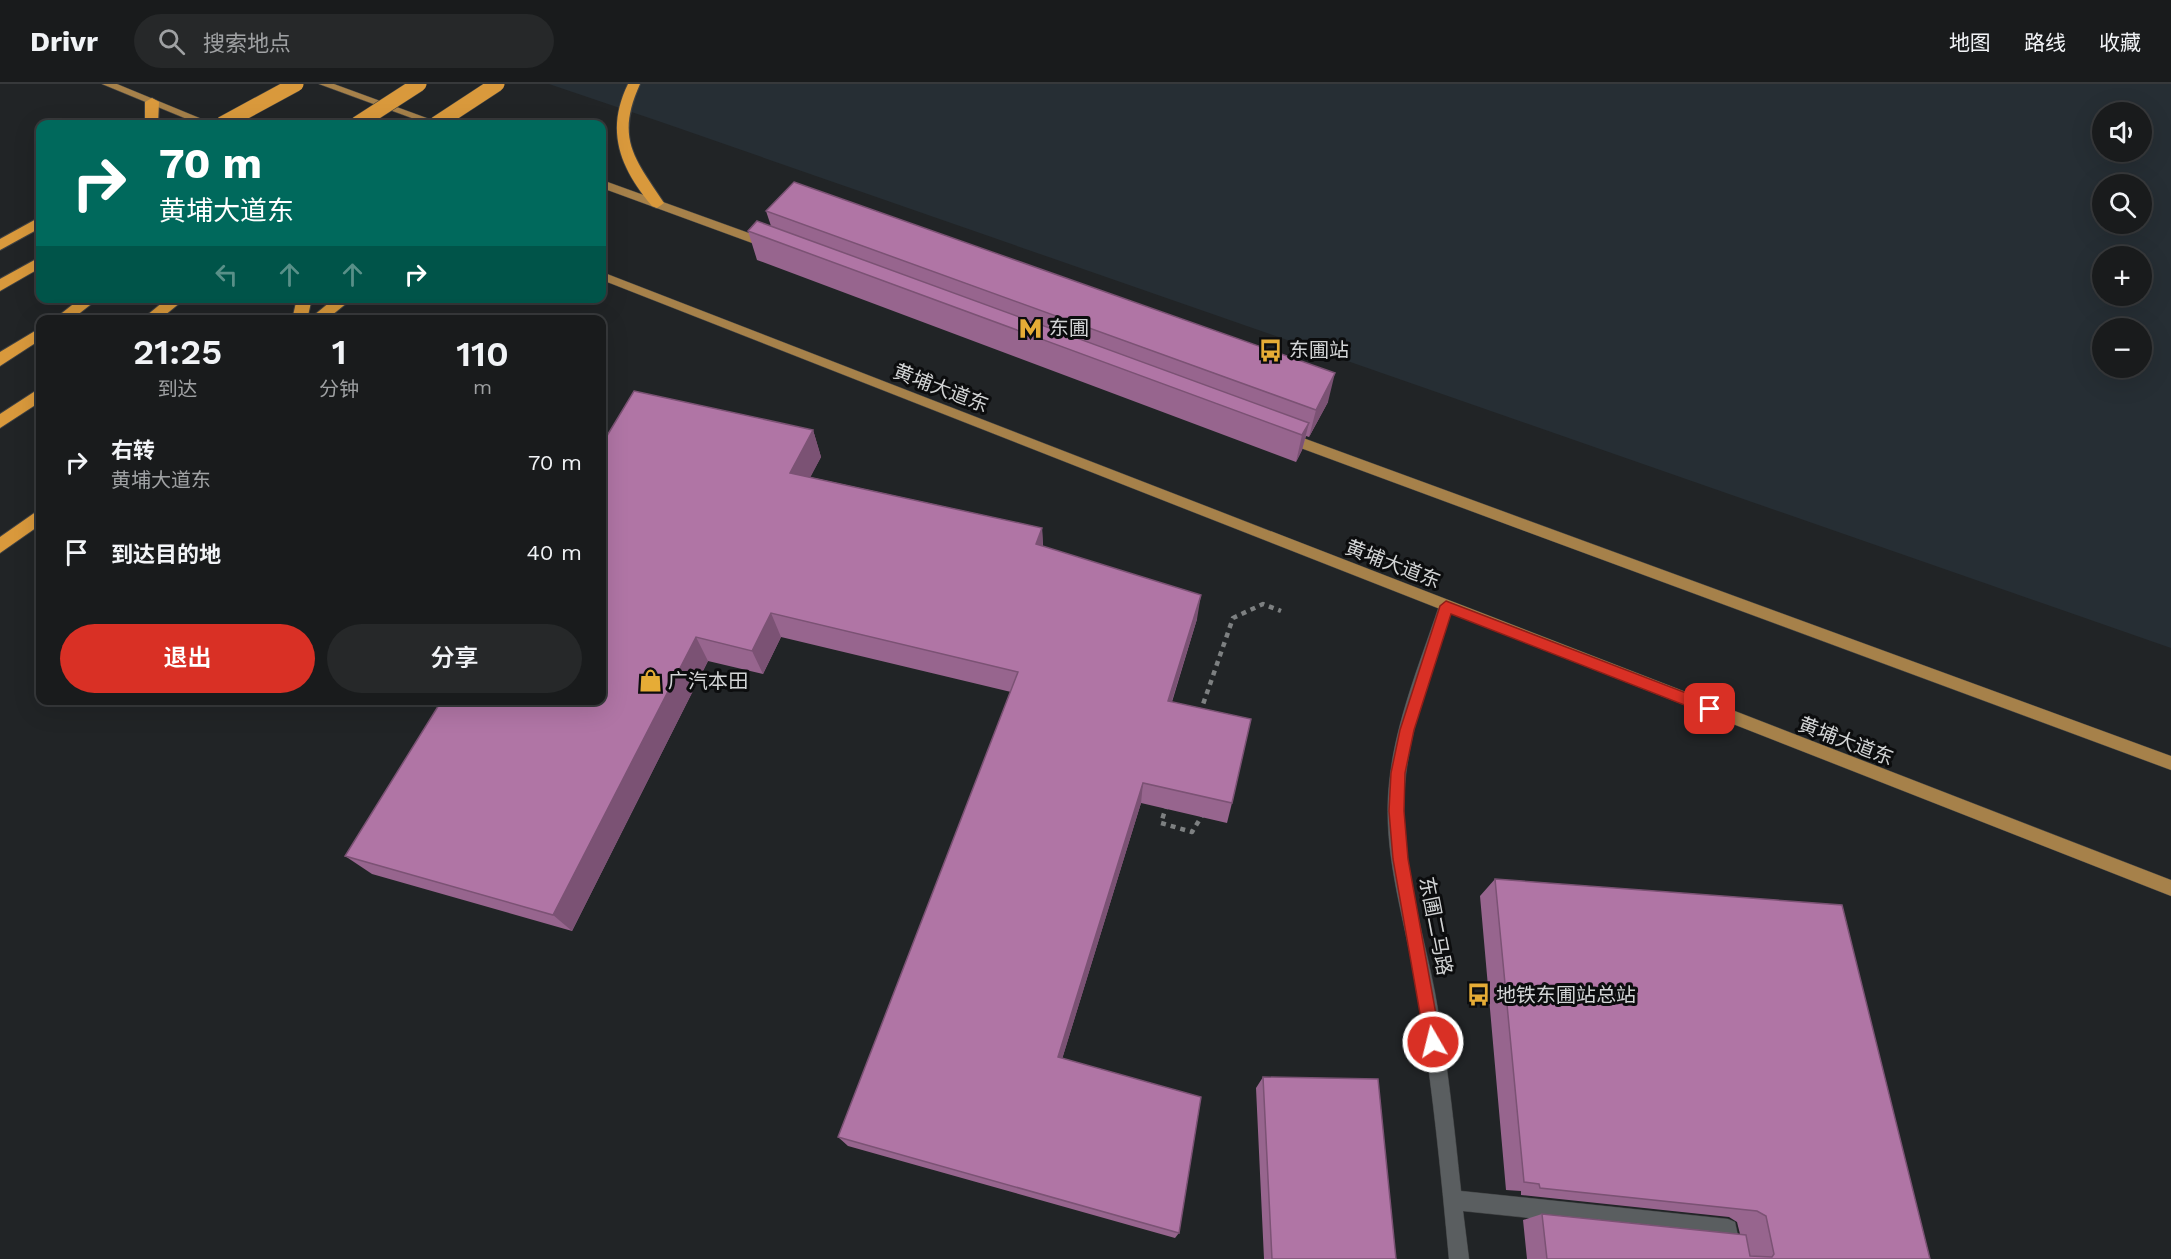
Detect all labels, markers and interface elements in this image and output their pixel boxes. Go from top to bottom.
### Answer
search box [134,14,554,68]
text: Drivr [30,25,98,58]
icon: search [155,25,188,58]
text: 地图 [1949,30,1991,55]
text: 路线 [2024,30,2066,55]
text: 收藏 [2099,30,2141,55]
text: 搜索地点 [203,31,291,56]
map controls [2092,102,2152,378]
button: sound [2092,102,2152,162]
text: 70 m [159,139,262,188]
icon: right [60,144,138,222]
button: search [2092,174,2152,234]
text: 黄埔大道东 [159,195,294,227]
button: + [2092,246,2152,306]
icon: left [210,258,243,291]
icon: ahead [273,258,306,291]
icon: ahead [336,258,369,291]
icon: right [399,258,432,291]
metro station icon: 东圃 [1018,315,1044,341]
place label: 东圃 [1049,316,1089,340]
button: − [2092,318,2152,378]
text: 21:25 [133,331,222,373]
text: 1 [332,331,347,373]
text: 110 [456,333,509,375]
bus stop icon: 东圃站 [1258,337,1284,363]
place label: 东圃站 [1289,338,1349,362]
street label: 黄埔大道东 [890,359,992,417]
text: m [473,375,492,399]
text: 到达 [158,377,198,401]
text: 分钟 [319,377,359,401]
text: 右转 [111,438,155,463]
icon: right [60,446,93,479]
text: 70 m [528,450,582,475]
text: 黄埔大道东 [111,468,211,492]
street label: 黄埔大道东 [1342,535,1444,593]
icon: arrive [60,536,93,569]
text: 40 m [526,540,582,565]
text: 到达目的地 [111,542,221,567]
button: 退出 [60,624,315,693]
button: 分享 [327,624,582,693]
shop icon: 广汽本田 [637,668,663,694]
place label: 广汽本田 [668,669,748,693]
pin [1684,683,1735,734]
icon: arrive [1693,692,1726,725]
street label: 黄埔大道东 [1795,712,1897,770]
street label: 东圃二马路 [1415,875,1457,977]
bus stop icon: 地铁东圃站总站 [1465,982,1491,1008]
place label: 地铁东圃站总站 [1496,983,1636,1007]
position arrow [1401,1010,1465,1074]

